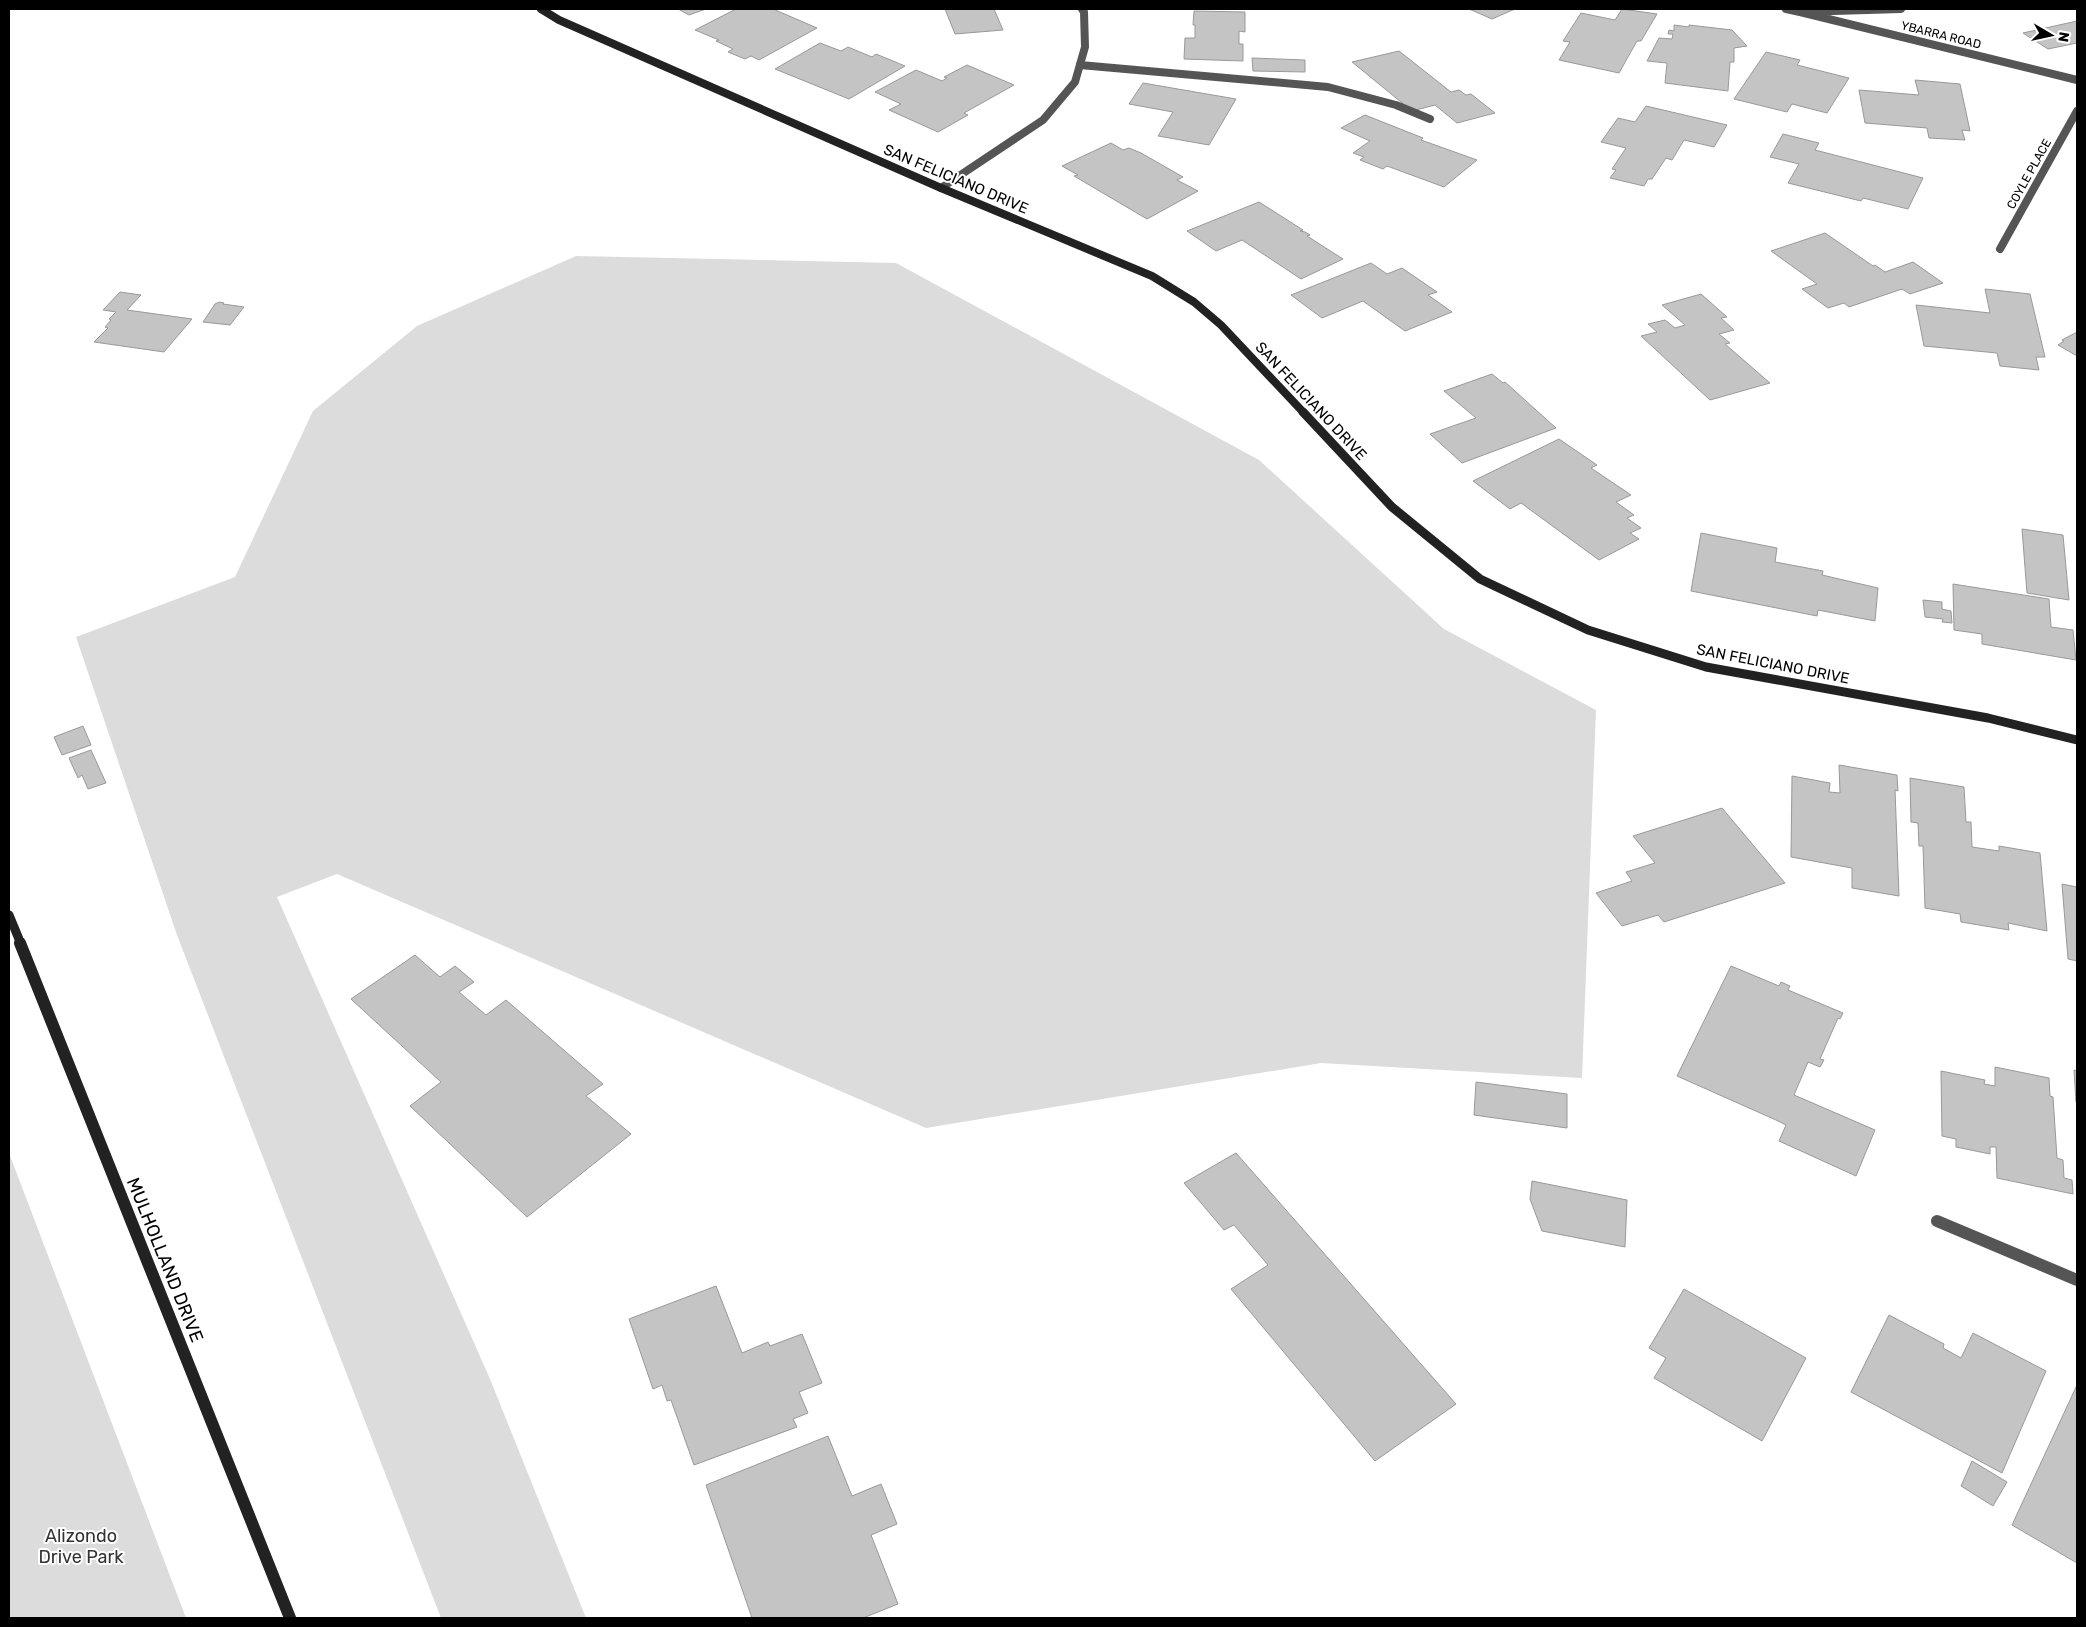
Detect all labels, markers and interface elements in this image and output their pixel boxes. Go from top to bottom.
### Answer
north arrow [2026,10,2076,60]
street label: YBARRA ROAD [1899,18,1983,52]
text: N [2054,31,2073,43]
street label: COYLE PLACE [2004,136,2054,212]
street label: SAN FELICIANO DRIVE [881,140,1031,218]
street label: SAN FELICIANO DRIVE [1251,338,1371,464]
street label: SAN FELICIANO DRIVE [1695,640,1851,688]
street label: MULHOLLAND DRIVE [122,1174,208,1346]
park label: Alizondo Drive Park [38,1525,124,1568]

